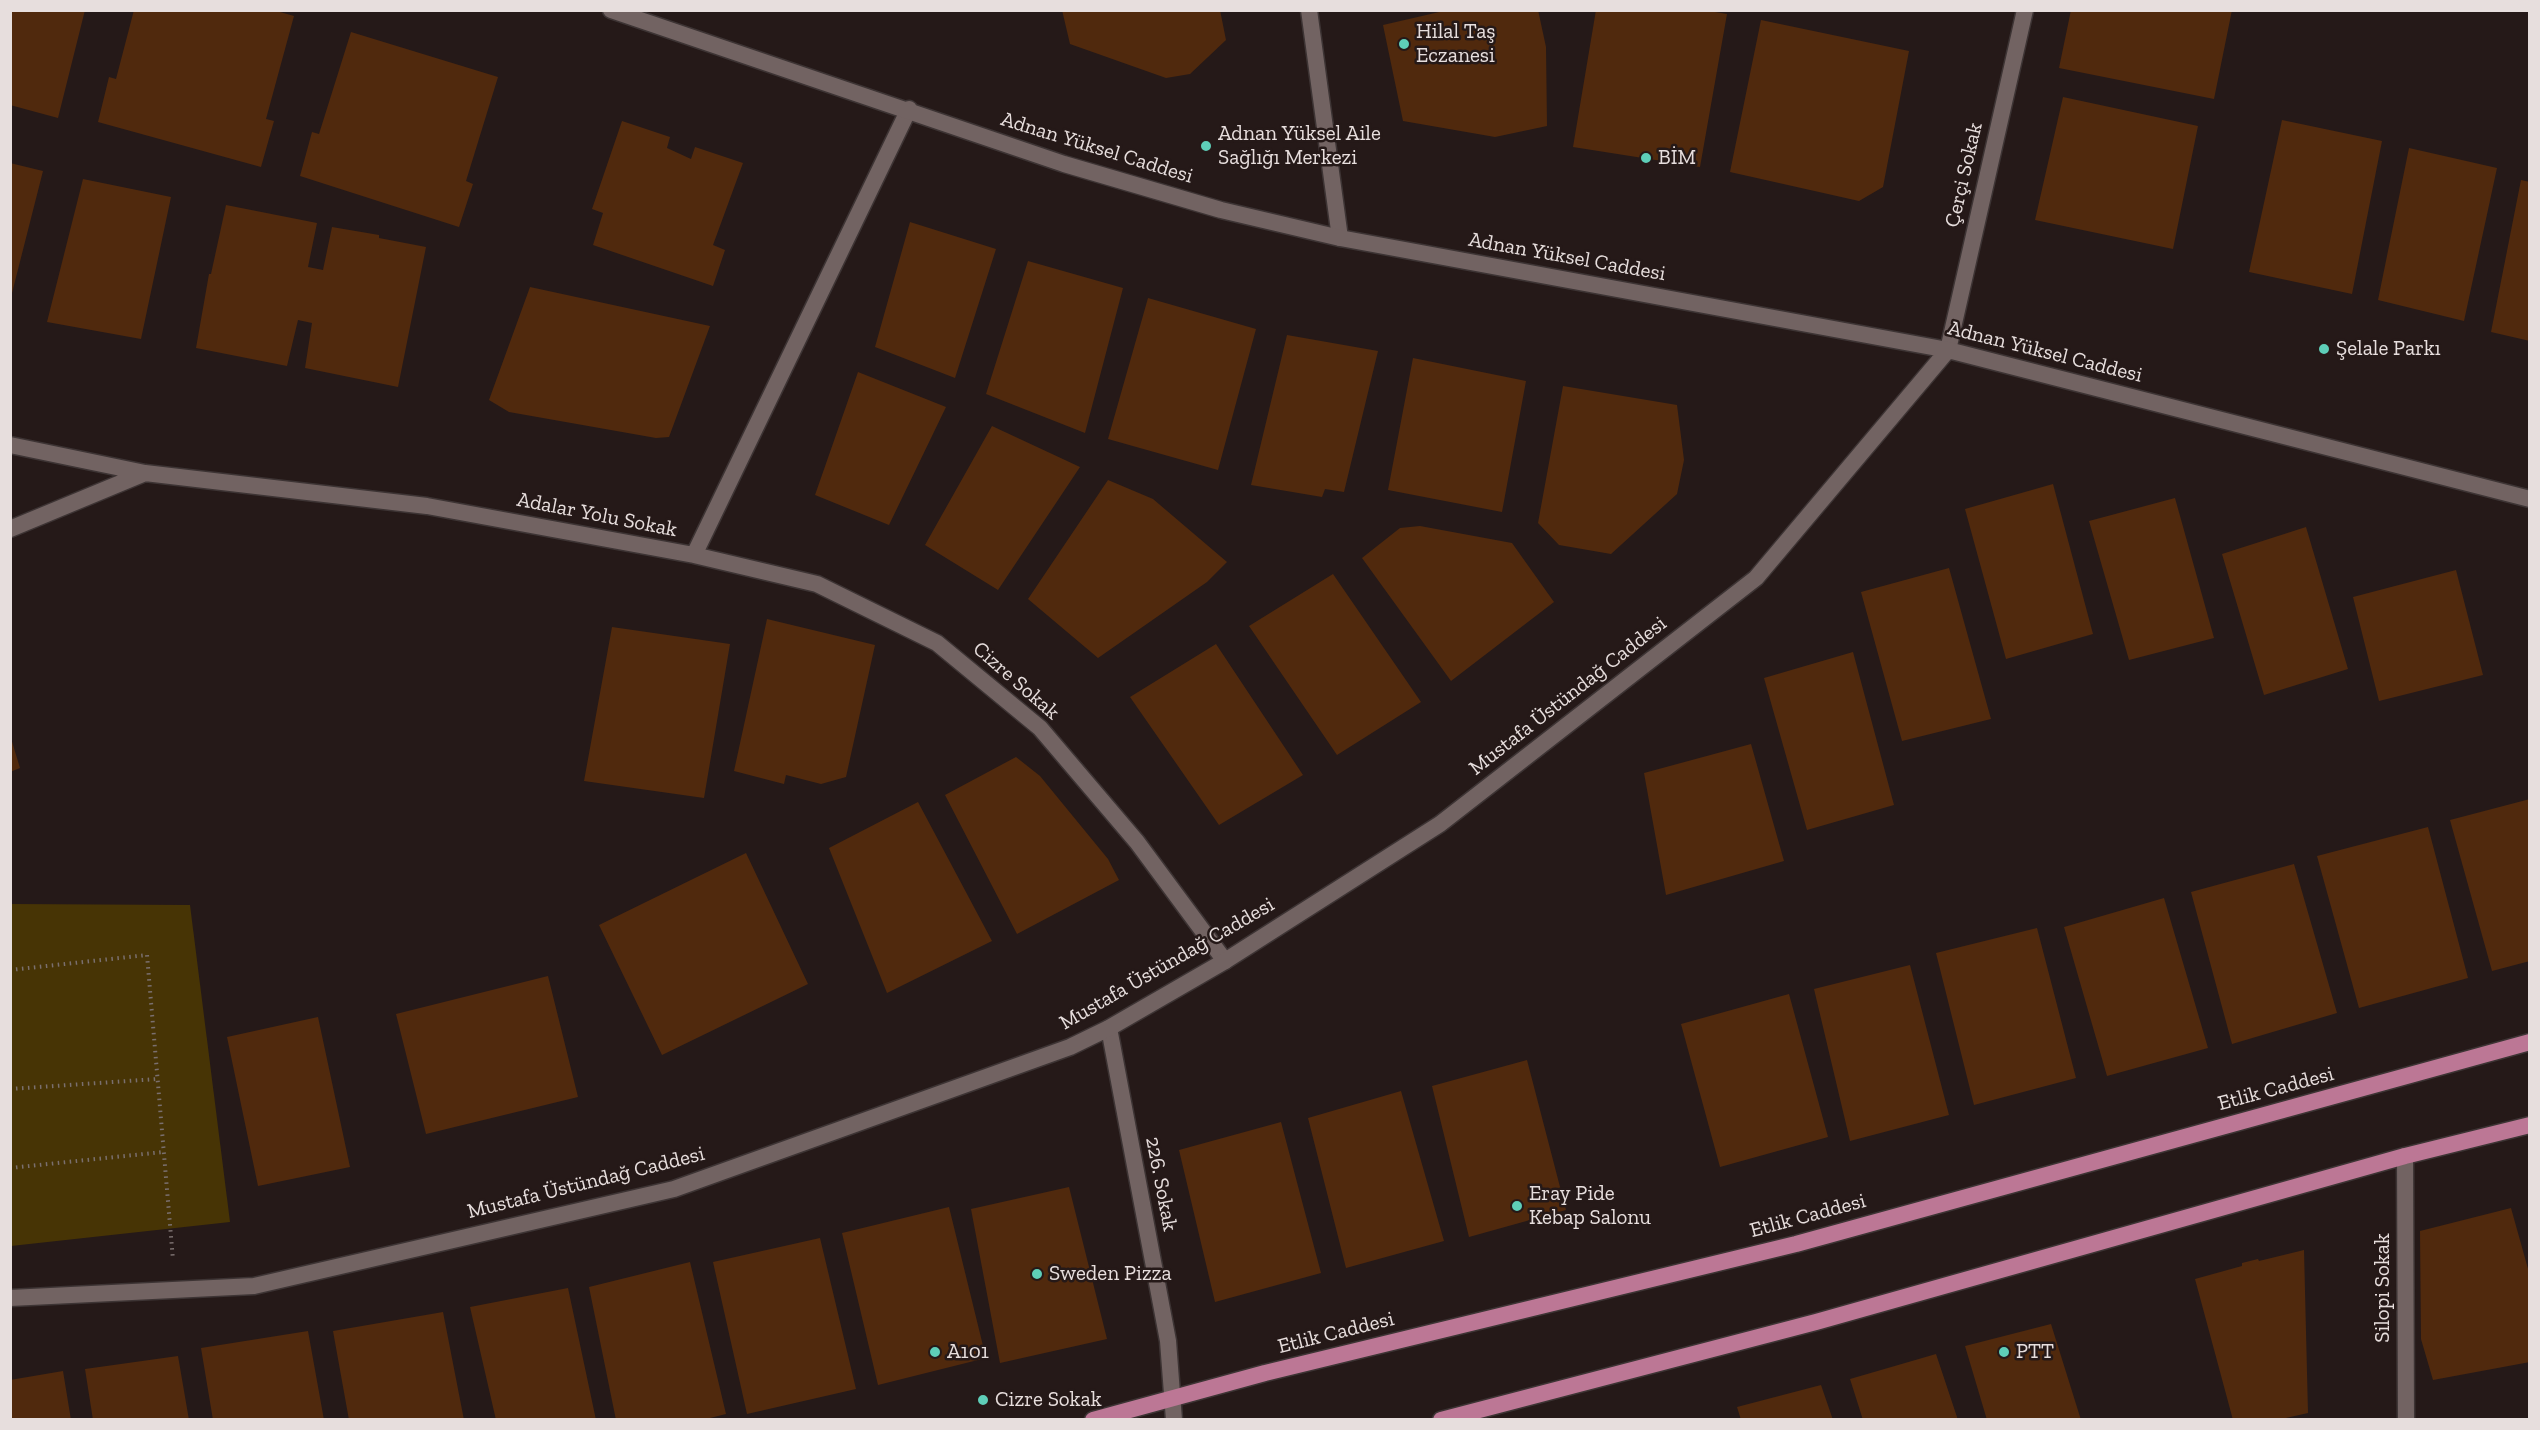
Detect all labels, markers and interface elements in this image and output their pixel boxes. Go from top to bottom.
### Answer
place label: Hilal Taş Eczanesi [1416,19,1496,69]
marker: Hilal Taş Eczanesi [1397,37,1411,51]
street label: Adnan Yüksel Caddesi [998,107,1196,189]
street label: Çerçi Sokak [1940,120,1988,230]
place label: Adnan Yüksel Aile Sağlığı Merkezi [1218,121,1381,171]
marker: Adnan Yüksel Aile Sağlığı Merkezi [1199,139,1213,153]
place label: BİM [1658,145,1696,171]
marker: BİM [1639,151,1653,165]
street label: Adnan Yüksel Caddesi [1467,227,1667,287]
street label: Adnan Yüksel Caddesi [1945,316,2145,388]
place label: Şelale Parkı [2336,336,2441,362]
marker: Şelale Parkı [2317,342,2331,356]
street label: Adalar Yolu Sokak [515,487,679,543]
street label: Mustafa Üstündağ Caddesi [1464,611,1672,781]
street label: Cizre Sokak [968,637,1064,725]
street label: Mustafa Üstündağ Caddesi [1055,892,1279,1036]
street label: Etlik Caddesi [2215,1061,2337,1117]
street label: 226. Sokak [1140,1135,1182,1233]
street label: Mustafa Üstündağ Caddesi [465,1141,707,1225]
place label: Eray Pide Kebap Salonu [1529,1181,1651,1231]
street label: Etlik Caddesi [1747,1188,1869,1244]
marker: Eray Pide Kebap Salonu [1510,1199,1524,1213]
street label: Silopi Sokak [2370,1233,2396,1343]
place label: Sweden Pizza [1049,1261,1172,1287]
marker: Sweden Pizza [1030,1267,1044,1281]
street label: Etlik Caddesi [1275,1306,1397,1360]
place label: A101 [947,1339,989,1365]
place label: PTT [2016,1339,2054,1365]
marker: A101 [928,1345,942,1359]
marker: PTT [1997,1345,2011,1359]
place label: Cizre Sokak [995,1387,1102,1413]
marker: Cizre Sokak [976,1393,990,1407]

